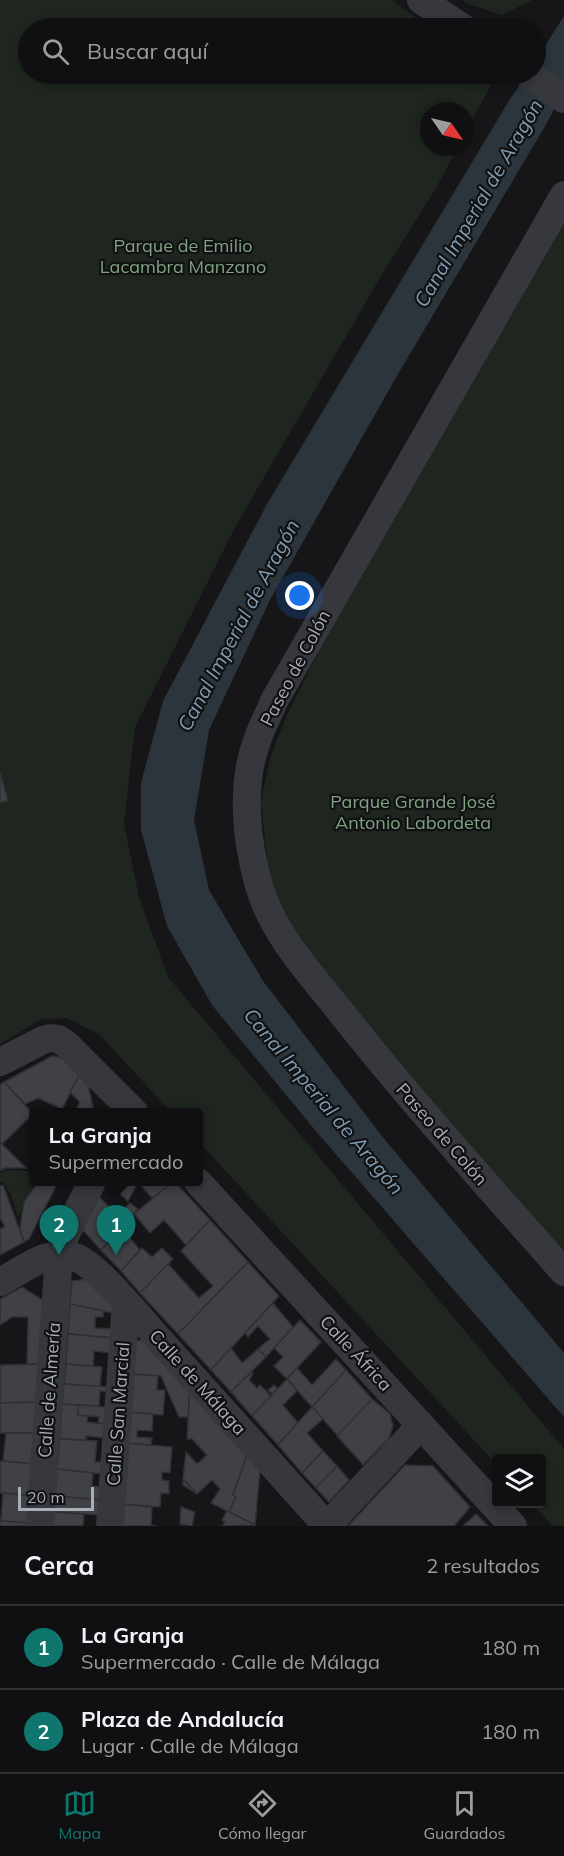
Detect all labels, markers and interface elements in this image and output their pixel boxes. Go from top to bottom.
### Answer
search box [18,18,546,84]
icon: search [39,35,72,68]
text: Buscar aquí [87,37,208,65]
water label: Canal Imperial de Aragón [408,95,548,311]
north arrow [420,102,474,156]
park label: Parque de Emilio Lacambra Manzano [100,234,266,278]
water label: Canal Imperial de Aragón [172,515,304,735]
your location [285,581,314,610]
street label: Paseo de Colón [255,606,335,730]
park label: Parque Grande José Antonio Labordeta [330,790,496,834]
water label: Canal Imperial de Aragón [239,1003,409,1199]
street label: Paseo de Colón [391,1078,493,1190]
popup [29,1108,203,1186]
text: La Granja [49,1121,152,1149]
text: Supermercado [49,1149,183,1174]
pin: 2 [40,1206,78,1255]
pin: 1 [96,1206,136,1255]
street label: Calle África [315,1310,397,1396]
street label: Calle de Almería [33,1321,65,1459]
street label: Calle de Málaga [145,1324,251,1440]
street label: Calle San Marcial [102,1341,134,1487]
map controls [492,1454,546,1508]
button: layers [492,1454,546,1508]
scale bar [18,1484,94,1512]
text: 20 m [27,1487,64,1507]
text: Cerca [24,1549,94,1582]
text: 2 resultados [426,1553,540,1578]
text: La Granja [81,1621,184,1649]
text: 1 [38,1635,50,1660]
text: 180 m [481,1635,540,1660]
text: Supermercado · Calle de Málaga [81,1649,380,1674]
text: Plaza de Andalucía [81,1705,284,1733]
text: 2 [38,1719,50,1744]
text: 180 m [481,1719,540,1744]
text: Lugar · Calle de Málaga [81,1733,299,1758]
tab: Mapa [59,1787,101,1843]
tab: Cómo llegar [218,1787,306,1843]
tab: Guardados [423,1787,505,1843]

